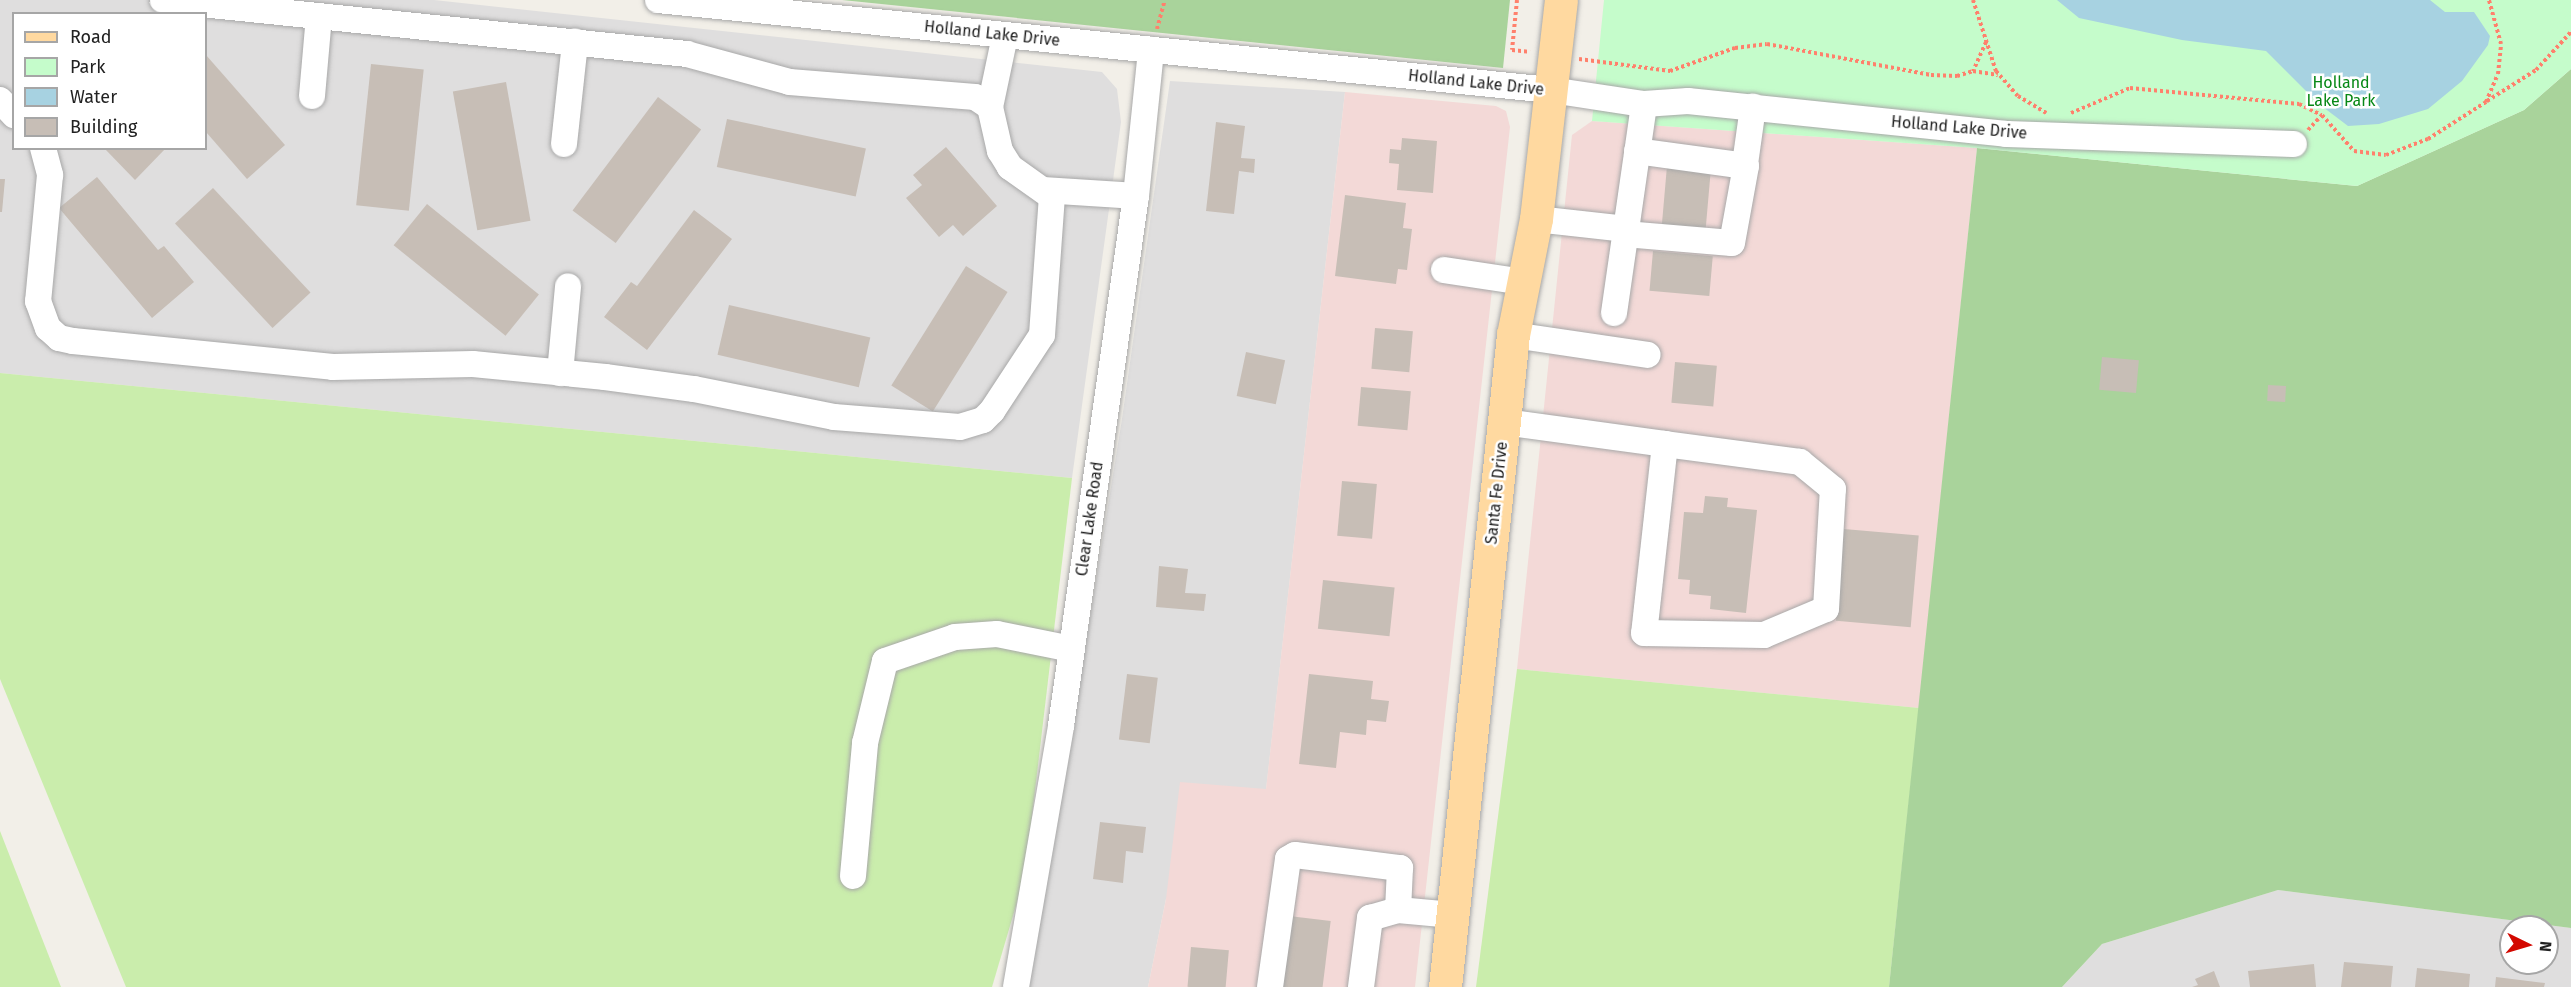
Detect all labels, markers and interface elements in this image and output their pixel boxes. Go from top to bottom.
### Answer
legend [12,12,207,150]
street label: Holland Lake Drive [923,17,1061,51]
text: Road [70,26,112,48]
text: Park [70,56,105,78]
street label: Holland Lake Drive [1407,66,1545,100]
park label: Holland Lake Park [2306,73,2376,111]
text: Water [70,86,117,108]
street label: Holland Lake Drive [1890,112,2028,144]
text: Building [70,116,137,138]
street label: Santa Fe Drive [1482,441,1512,545]
street label: Clear Lake Road [1072,460,1108,578]
north arrow [2499,915,2559,975]
text: N [2536,940,2555,953]

